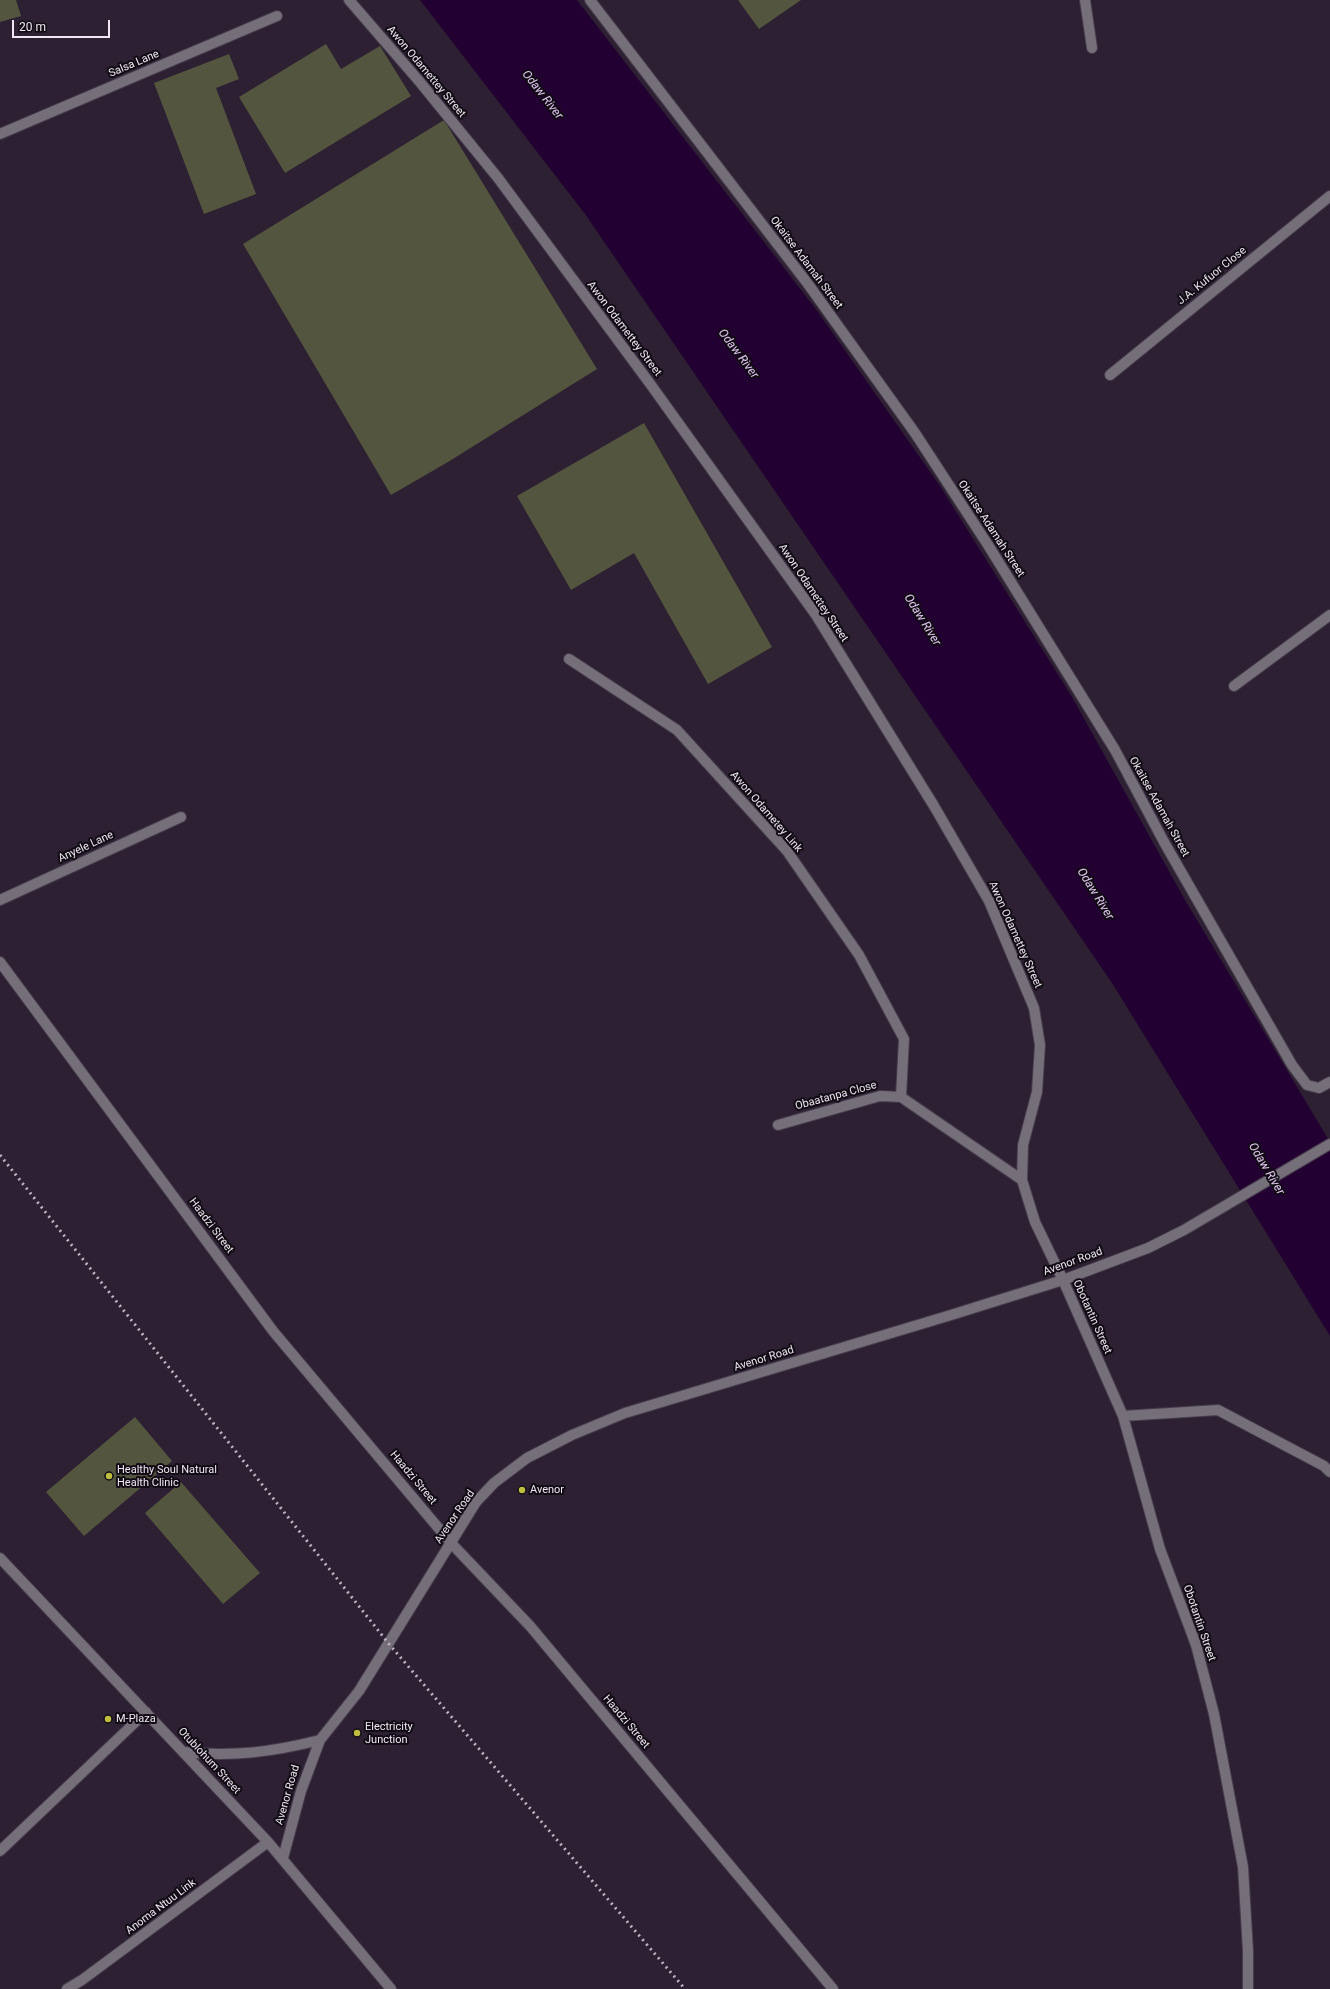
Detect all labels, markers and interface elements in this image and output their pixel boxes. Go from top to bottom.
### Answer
scale bar [14,12,112,38]
text: 20 m [19,20,46,34]
street label: Awon Odamettey Street [384,24,468,120]
street label: Salsa Lane [107,47,161,81]
water label: Odaw River [518,68,566,122]
street label: Okaitse Adamah Street [767,214,845,312]
street label: J.A. Kufuor Close [1175,244,1249,308]
street label: Awon Odamettey Street [584,279,664,379]
water label: Odaw River [715,326,761,382]
street label: Okaitse Adamah Street [955,478,1027,580]
street label: Awon Odamettey Street [775,541,851,645]
water label: Odaw River [900,591,944,649]
street label: Okaitse Adamah Street [1126,755,1192,859]
street label: Awon Odametey Link [727,769,805,855]
street label: Anyele Lane [56,828,116,866]
water label: Odaw River [1073,865,1117,923]
street label: Awon Odamettey Street [985,880,1045,990]
street label: Obaatanpa Close [794,1079,878,1113]
water label: Odaw River [1245,1140,1287,1198]
street label: Haadzi Street [186,1196,236,1256]
street label: Avenor Road [1042,1245,1104,1279]
street label: Obotantin Street [1070,1278,1114,1356]
street label: Avenor Road [732,1344,796,1374]
street label: Haadzi Street [387,1449,439,1507]
place label: Healthy Soul Natural Health Clinic [117,1463,217,1489]
marker: Healthy Soul Natural Health Clinic [104,1471,114,1481]
place label: Avenor [530,1483,564,1497]
marker: Avenor [517,1485,527,1495]
street label: Avenor Road [432,1488,478,1546]
street label: Obotantin Street [1180,1583,1218,1663]
street label: Haadzi Street [600,1693,652,1751]
place label: M-Plaza [116,1712,156,1726]
marker: M-Plaza [103,1714,113,1724]
place label: Electricity Junction [365,1720,413,1746]
street label: Otublohum Street [175,1725,243,1797]
marker: Electricity Junction [352,1728,362,1738]
street label: Avenor Road [273,1763,303,1827]
street label: Anoma Ntuu Link [123,1876,199,1938]

